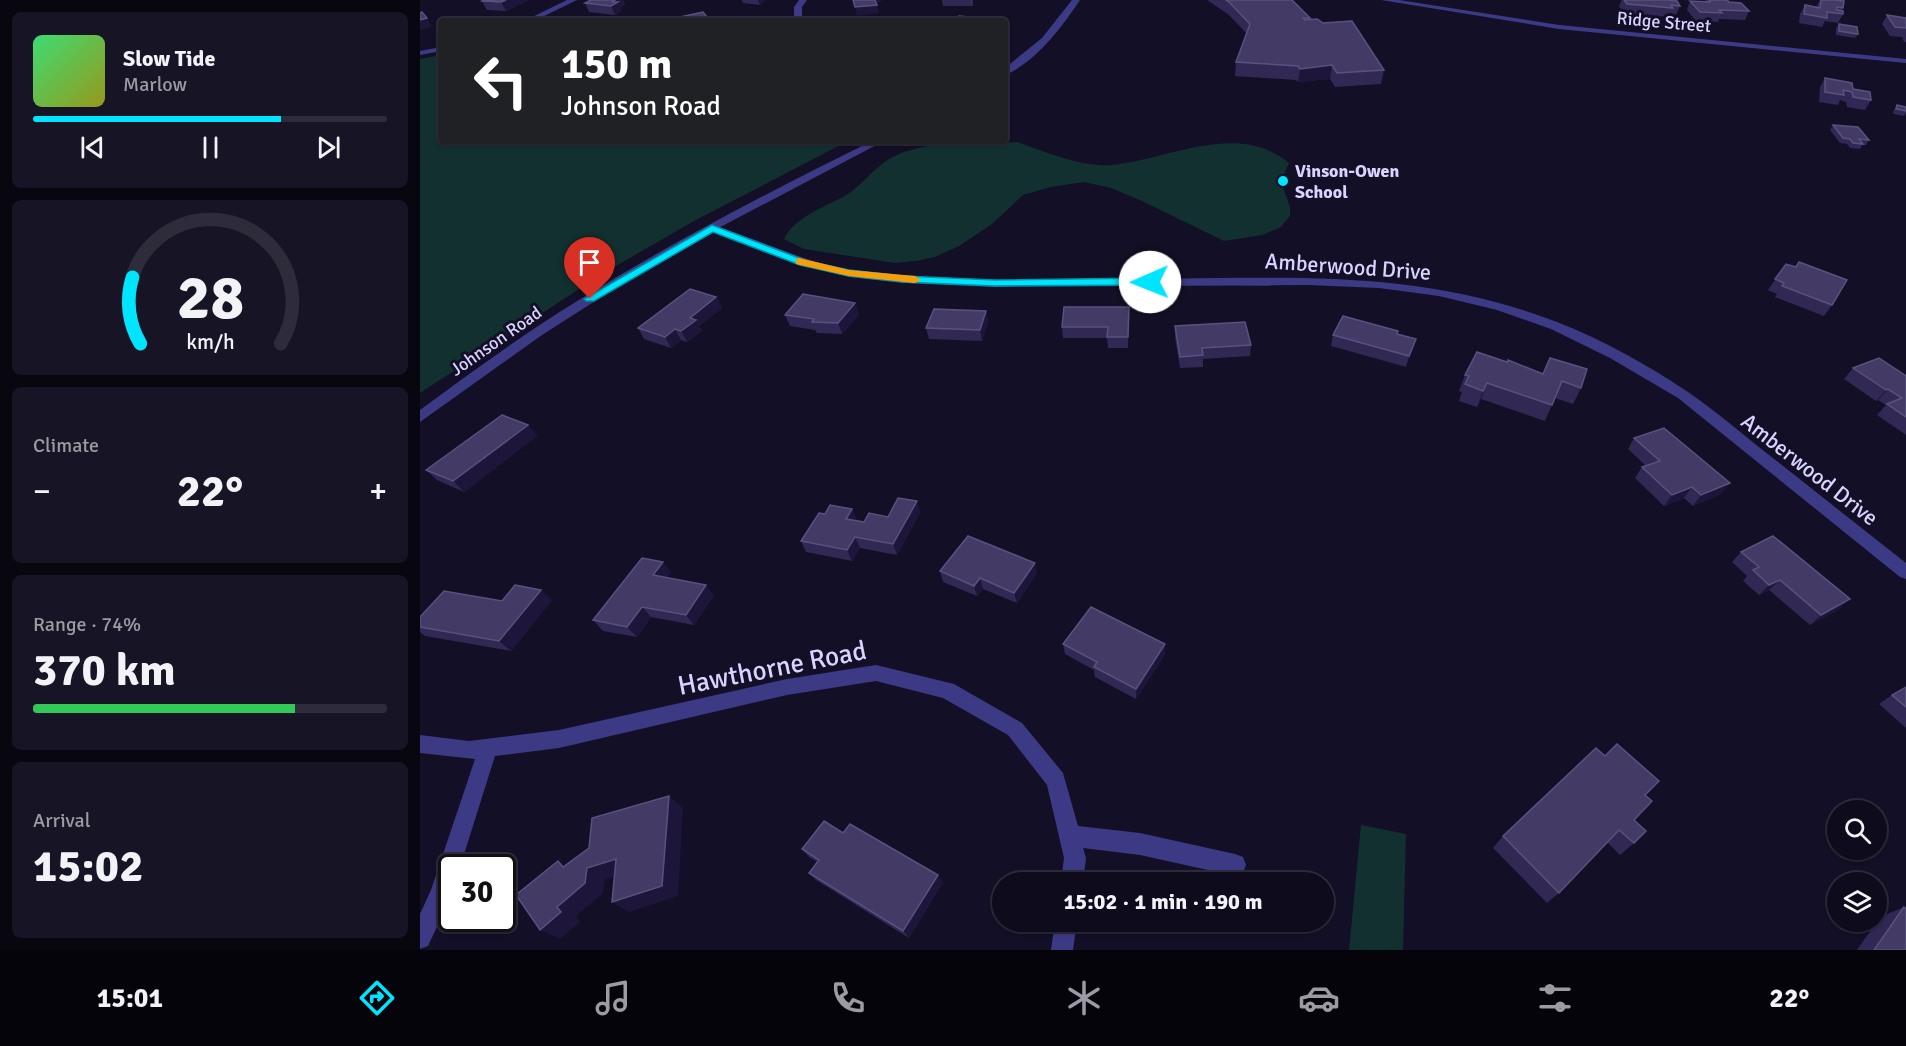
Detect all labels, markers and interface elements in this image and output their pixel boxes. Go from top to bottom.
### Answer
street label: Ridge Street [1616,7,1712,37]
text: 150 m [561,39,672,90]
icon: left [462,42,540,120]
text: Slow Tide [123,45,215,72]
text: Marlow [123,72,187,97]
text: Johnson Road [561,90,721,123]
icon: previous [76,131,109,164]
icon: pause [194,131,227,164]
icon: next [312,131,345,164]
place label: Vinson-Owen School [1295,160,1400,203]
marker: Vinson-Owen School [1276,174,1290,188]
pin [564,237,615,299]
icon: arrive [573,246,606,279]
street label: Amberwood Drive [1264,247,1432,286]
position arrow [1118,250,1182,314]
text: 28 [176,260,244,337]
street label: Johnson Road [446,301,546,381]
text: km/h [186,330,234,356]
street label: Amberwood Drive [1736,408,1884,531]
text: Climate [33,433,99,458]
text: 22° [177,464,243,519]
text: − [33,471,51,512]
text: + [369,471,387,512]
text: Range · 74% [33,612,141,637]
street label: Hawthorne Road [675,634,869,703]
text: 370 km [33,643,176,698]
map controls [1827,800,1887,932]
button: search [1827,800,1887,860]
text: Arrival [33,808,91,833]
text: 15:02 [33,839,143,894]
speed limit sign: 30 [438,854,516,932]
button: layers [1827,872,1887,932]
text: 15:02 · 1 min · 190 m [1063,888,1263,915]
icon: directions [356,977,398,1019]
icon: music [592,977,634,1019]
icon: phone [827,977,869,1019]
icon: climate [1063,977,1105,1019]
icon: car [1298,977,1340,1019]
icon: filters [1534,977,1576,1019]
text: 15:01 [97,982,163,1015]
text: 22° [1769,982,1809,1015]

